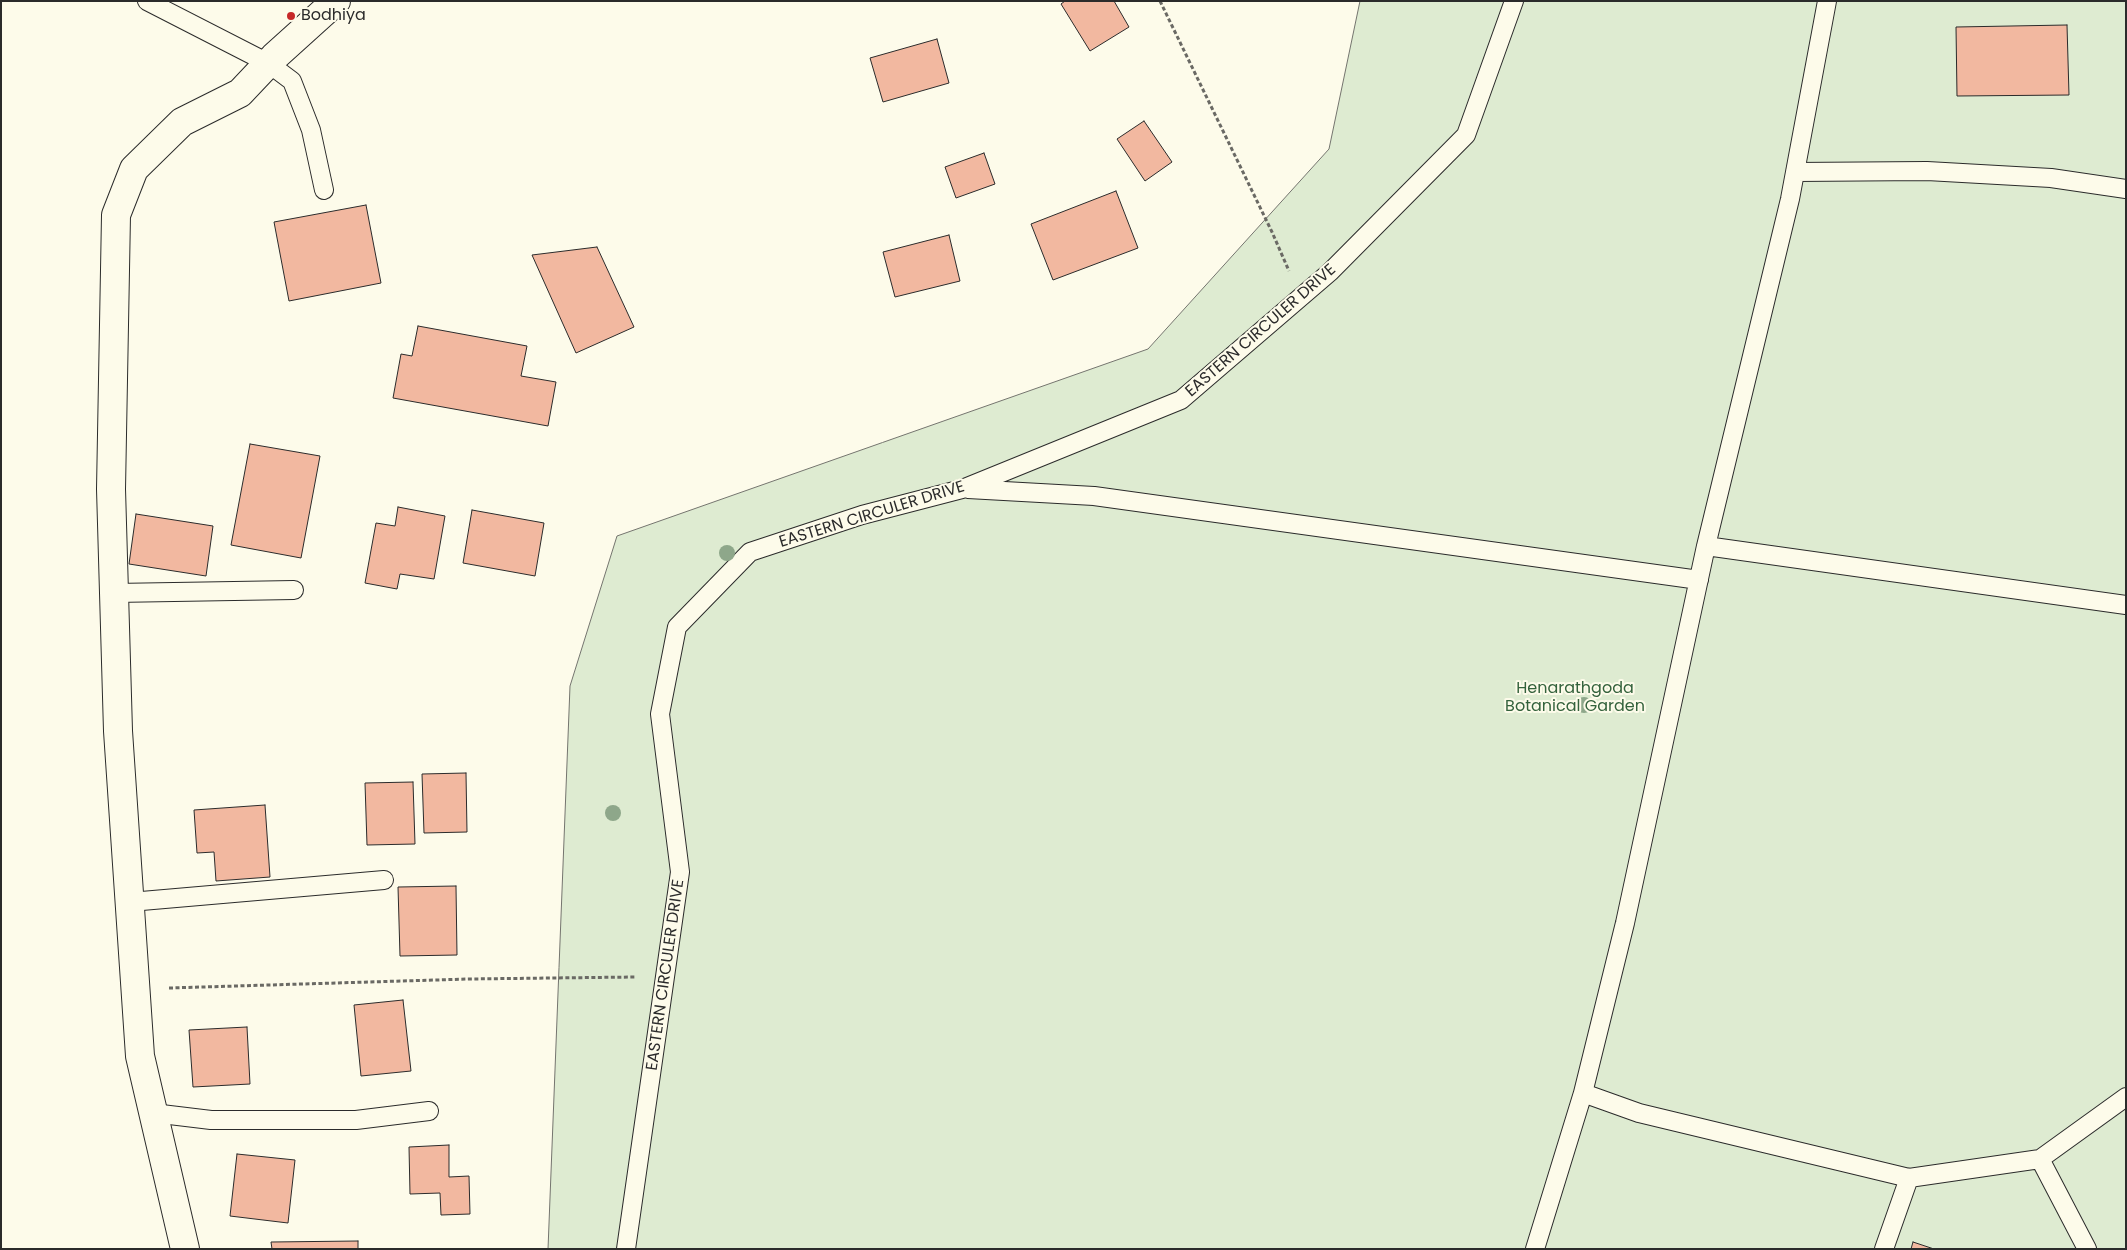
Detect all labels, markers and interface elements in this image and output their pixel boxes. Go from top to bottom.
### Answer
place label: Bodhiya [301,6,366,26]
marker: Bodhiya [285,10,297,22]
street label: EASTERN CIRCULER DRIVE [1182,261,1340,401]
street label: EASTERN CIRCULER DRIVE [777,478,967,552]
park label: Henarathgoda Botanical Garden [1505,679,1645,717]
street label: EASTERN CIRCULER DRIVE [643,878,689,1072]

